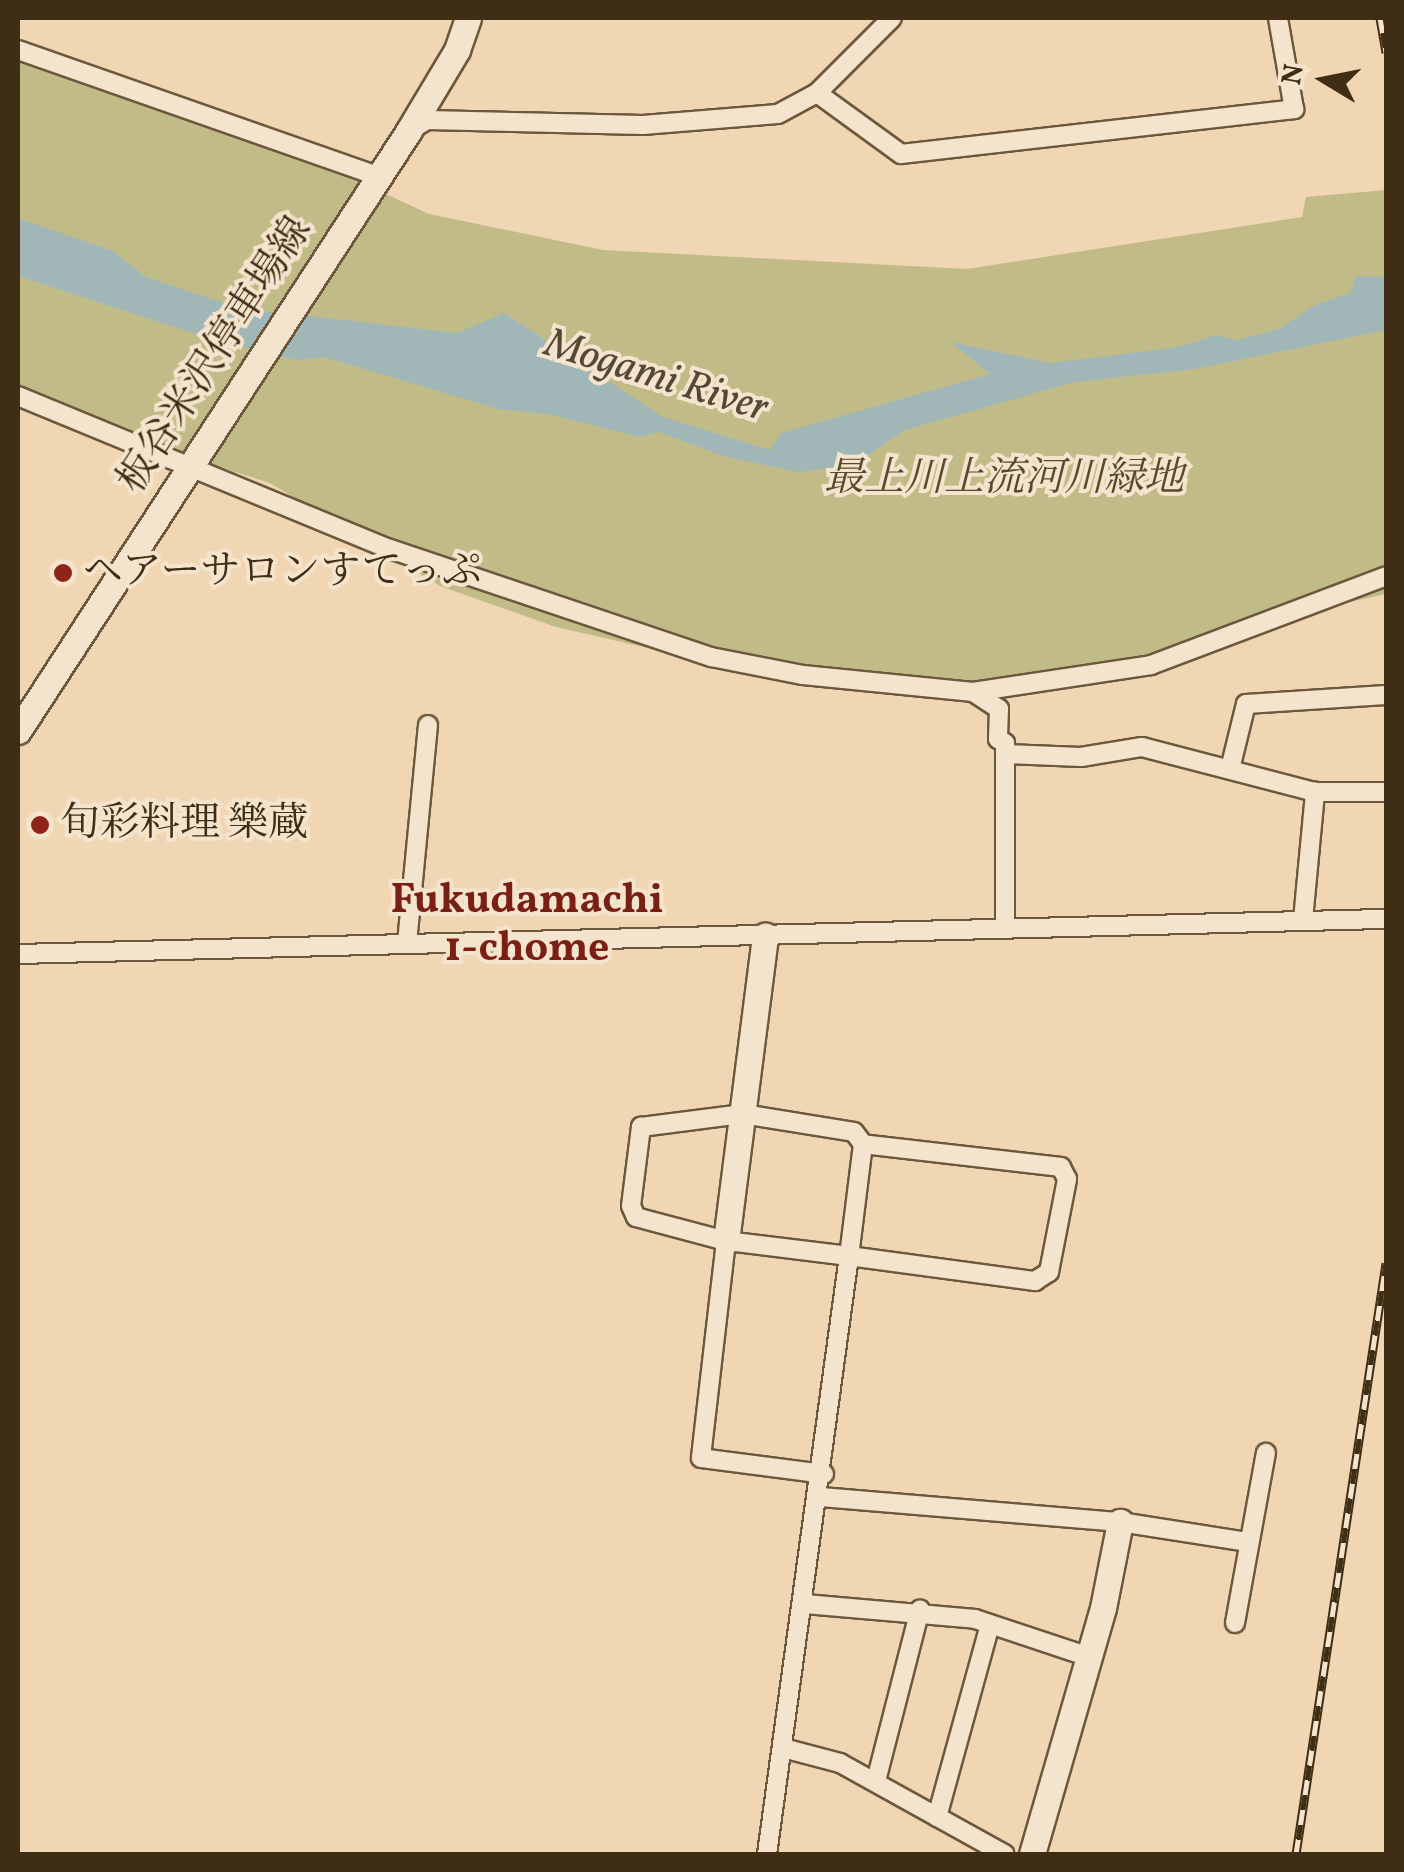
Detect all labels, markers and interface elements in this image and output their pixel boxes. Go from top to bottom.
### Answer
north arrow [1274,30,1374,130]
text: N [1273,61,1315,88]
street label: 板谷米沢停車場線 [109,209,323,503]
water label: Mogami River [538,320,774,436]
park label: 最上川上流河川緑地 [824,456,1184,504]
place label: ヘアーサロンすてっぷ [83,549,482,597]
marker: ヘアーサロンすてっぷ [52,562,74,584]
place label: 旬彩料理 樂蔵 [60,801,308,849]
marker: 旬彩料理 樂蔵 [29,814,51,836]
district label: Fukudamachi 1-chome [390,877,664,976]

